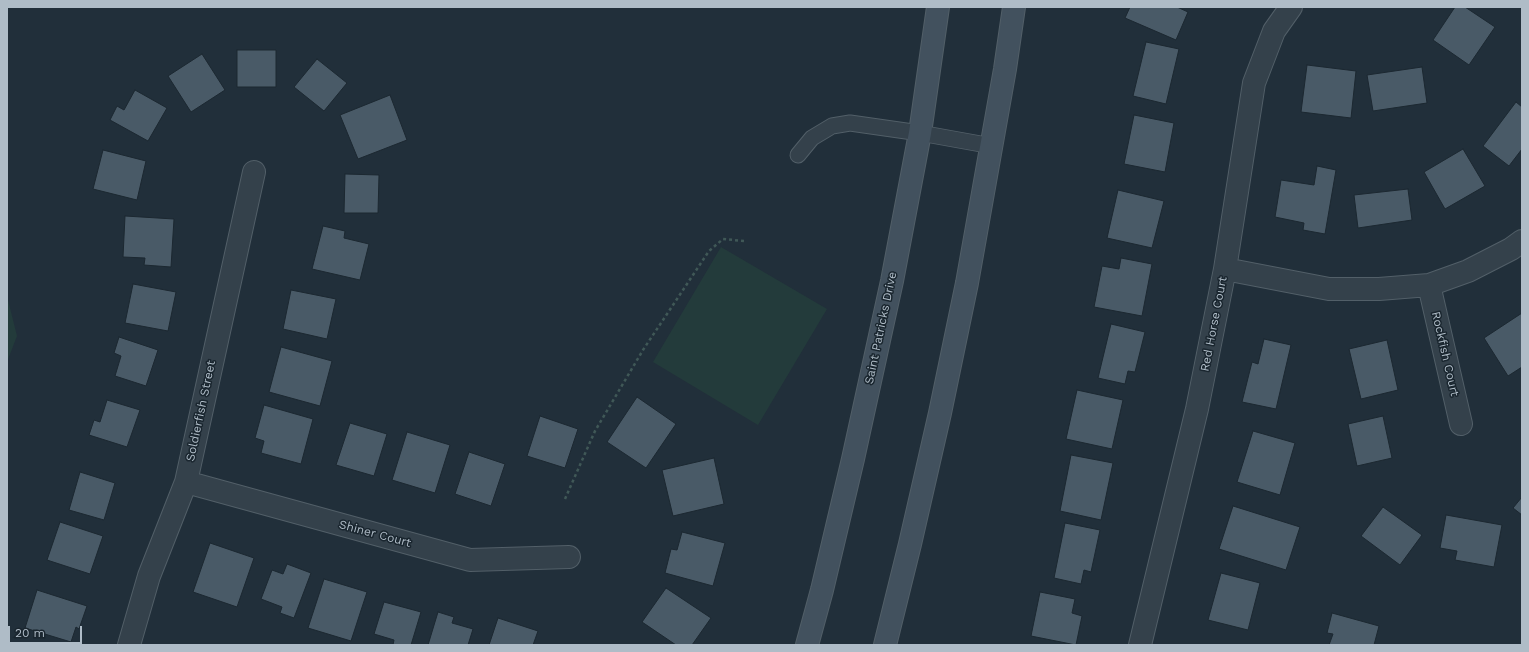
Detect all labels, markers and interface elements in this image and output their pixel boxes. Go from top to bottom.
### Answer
street label: Saint Patricks Drive [862,270,900,386]
street label: Red Horse Court [1198,275,1230,373]
street label: Rockfish Court [1428,310,1462,398]
street label: Soldierfish Street [183,359,219,463]
street label: Shiner Court [337,517,413,551]
scale bar [10,618,84,644]
text: 20 m [15,626,45,640]

